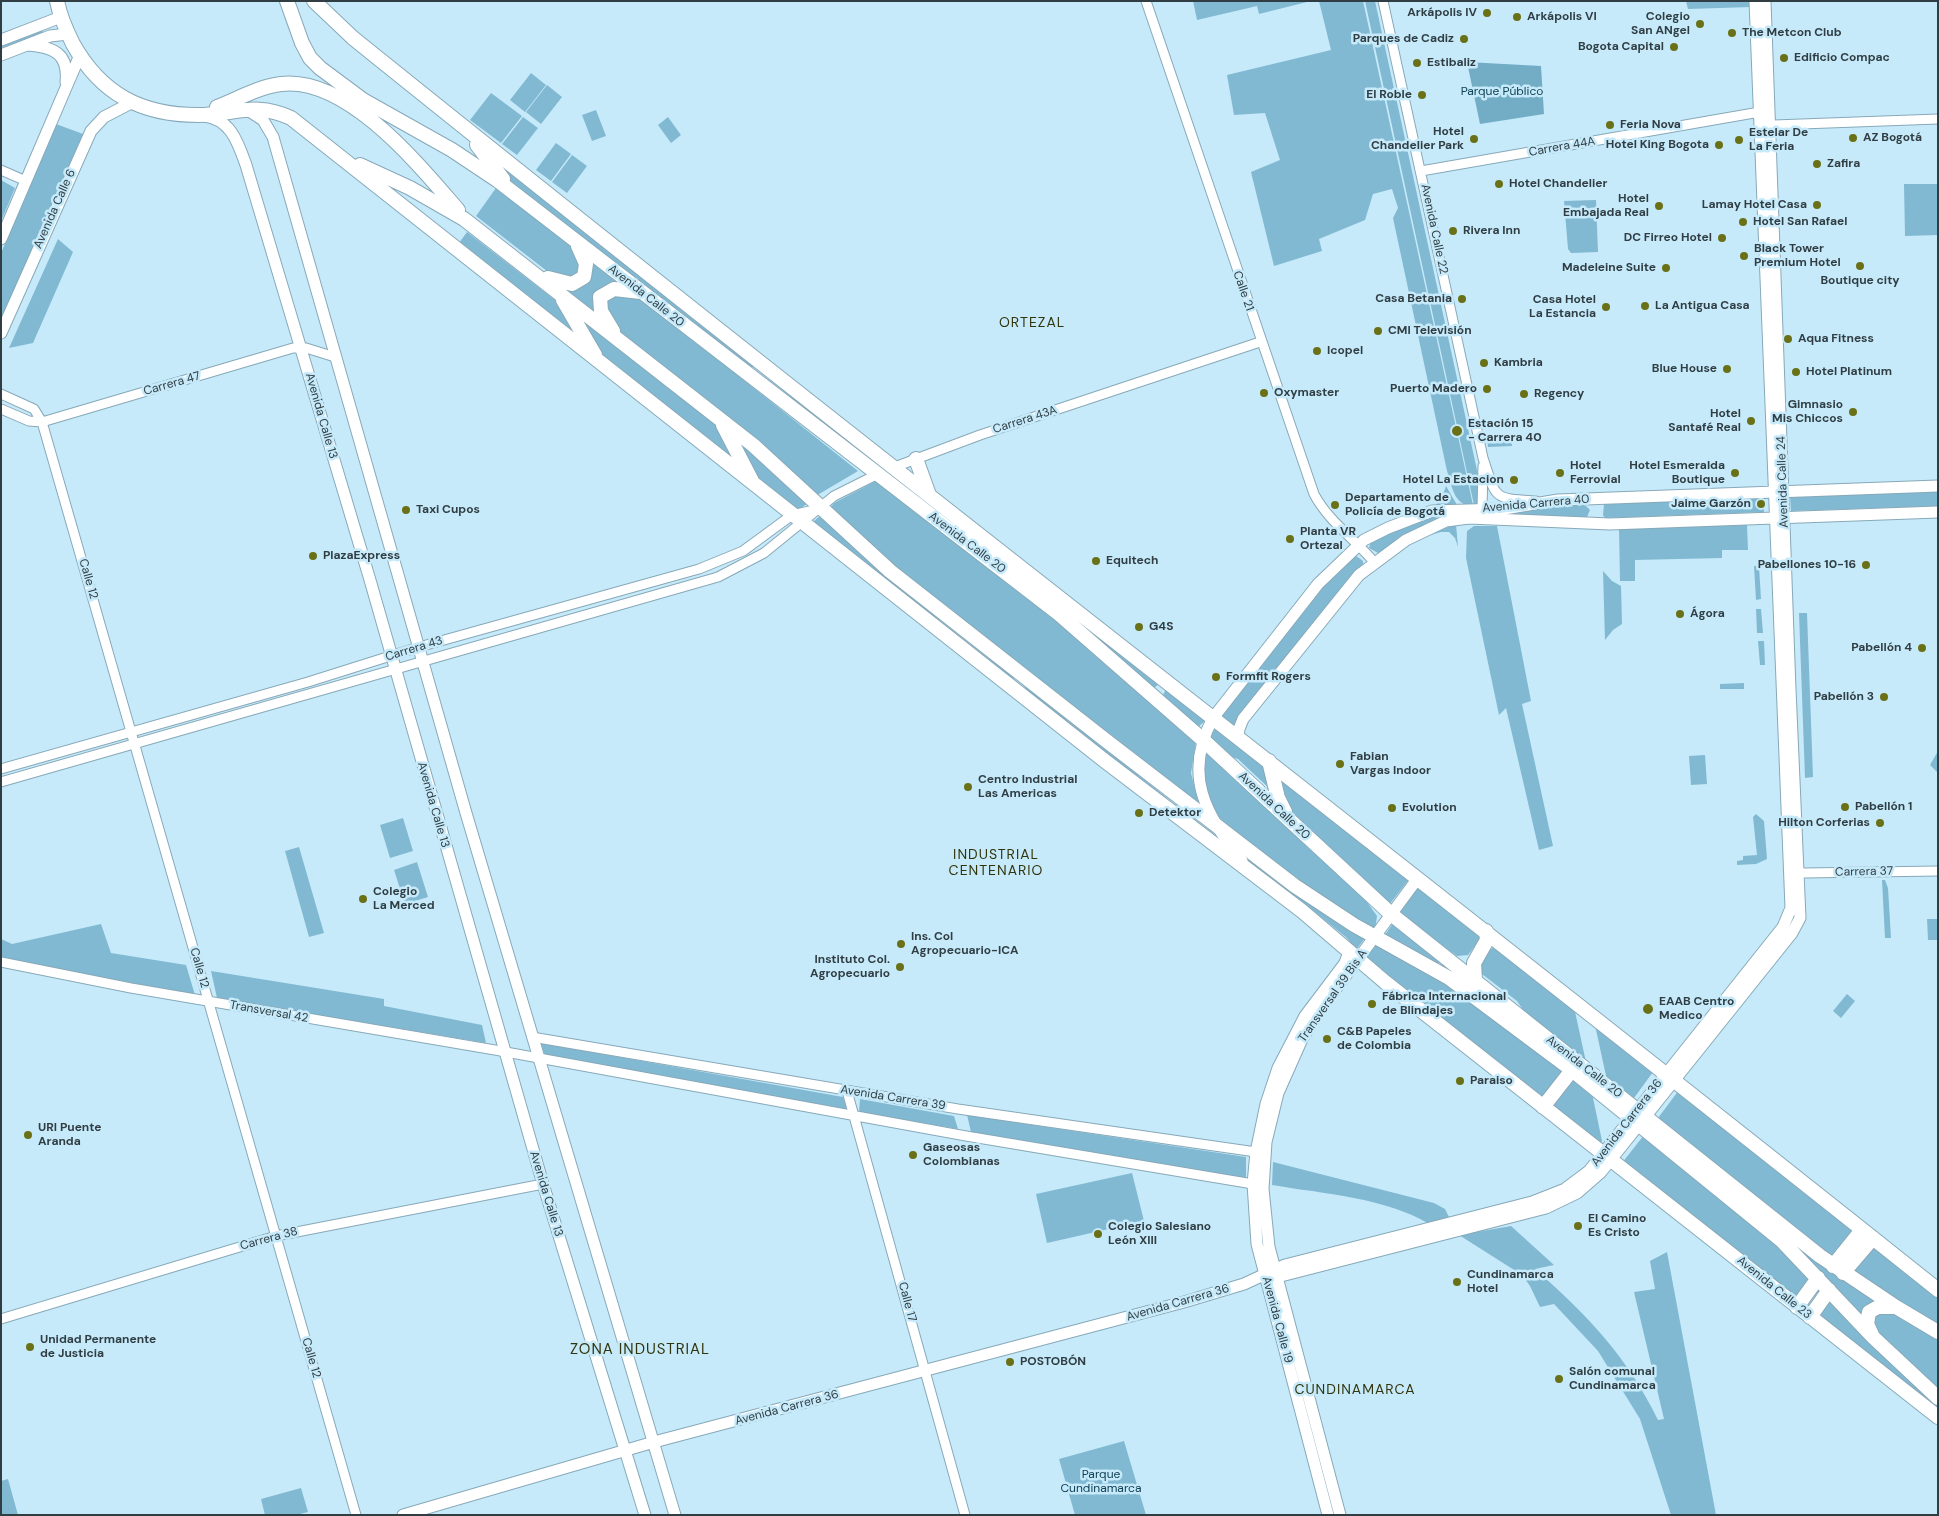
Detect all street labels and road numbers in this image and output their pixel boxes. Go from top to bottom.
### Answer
street label: Carrera 44A [1528,134,1596,160]
street label: Avenida Calle 6 [31,167,79,251]
street label: Avenida Calle 22 [1417,183,1451,275]
street label: Avenida Calle 20 [605,262,687,330]
street label: Calle 21 [1229,269,1257,313]
street label: Carrera 47 [142,369,202,399]
street label: Avenida Calle 13 [302,371,340,461]
street label: Carrera 43A [991,403,1059,437]
street label: Avenida Calle 24 [1774,436,1792,528]
street label: Avenida Carrera 40 [1482,492,1590,516]
street label: Avenida Calle 20 [926,509,1008,577]
street label: Calle 12 [75,557,101,601]
street label: Carrera 43 [384,633,444,665]
street label: Avenida Calle 13 [414,760,452,850]
street label: Avenida Calle 20 [1235,769,1313,843]
street label: Carrera 37 [1835,864,1893,880]
street label: Calle 12 [186,946,212,990]
street label: Transversal 39 Bis A [1296,947,1370,1045]
street label: Transversal 42 [229,998,309,1026]
street label: Avenida Calle 20 [1543,1033,1625,1101]
street label: Avenida Carrera 36 [1589,1077,1665,1169]
street label: Avenida Carrera 39 [839,1083,947,1113]
street label: Avenida Calle 13 [526,1150,566,1238]
street label: Carrera 38 [239,1224,299,1254]
street label: Avenida Calle 23 [1734,1254,1814,1322]
street label: Avenida Calle 19 [1259,1275,1295,1365]
street label: Calle 17 [895,1281,919,1323]
street label: Avenida Carrera 36 [1125,1281,1231,1325]
street label: Calle 12 [298,1336,324,1380]
street label: Avenida Carrera 36 [734,1387,840,1429]

